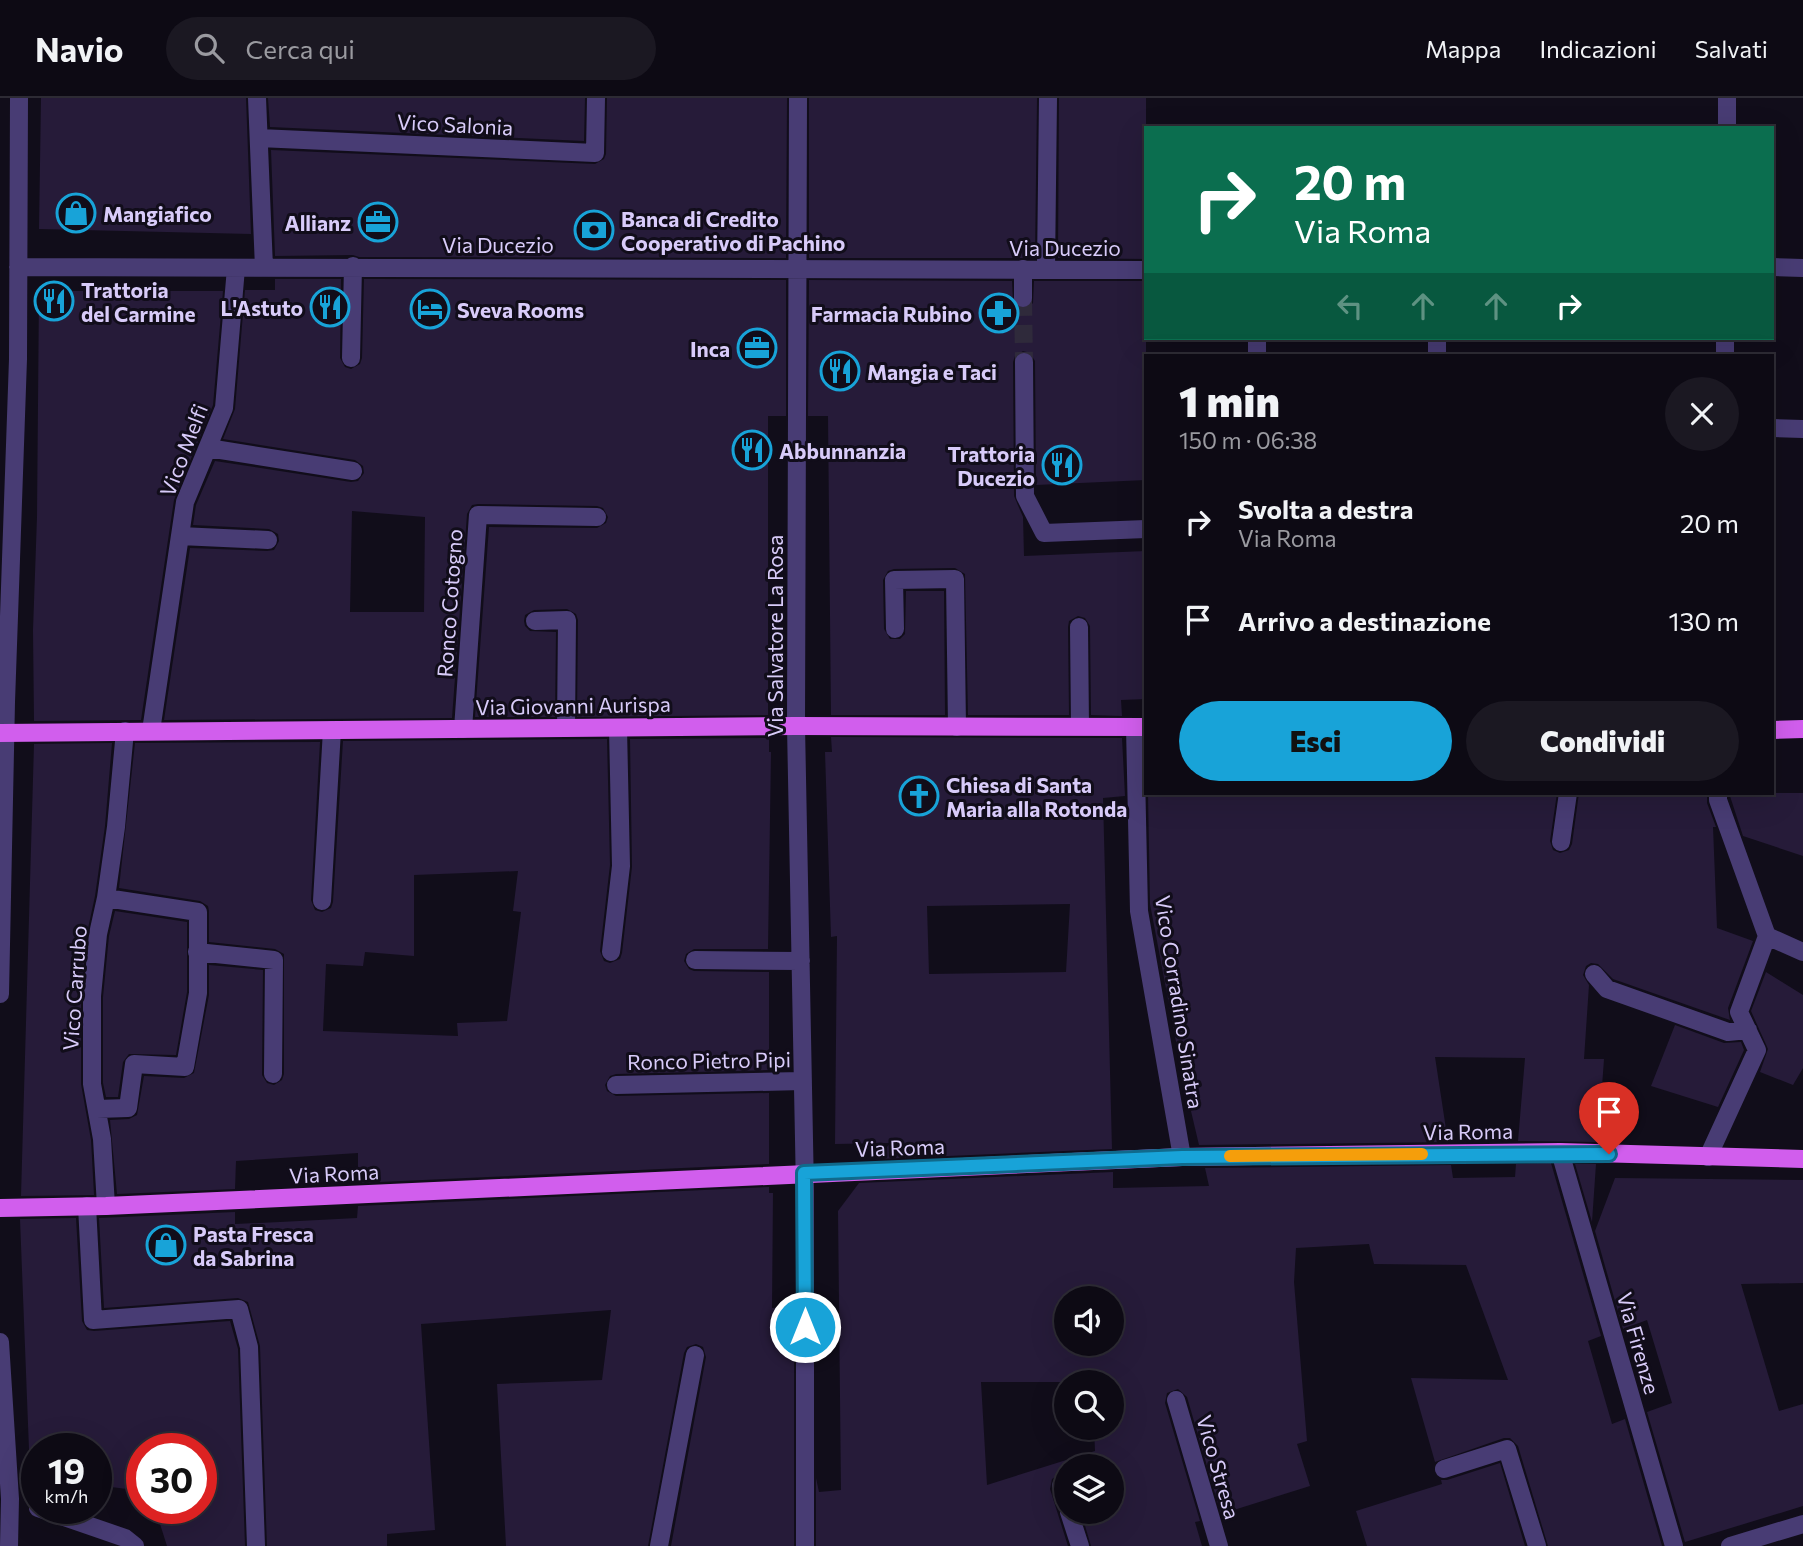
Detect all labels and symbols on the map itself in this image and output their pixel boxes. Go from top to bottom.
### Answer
street label: Vico Salonia [396,108,514,140]
shop icon: Mangiafico [55,192,97,234]
place label: Mangiafico [103,201,212,226]
office icon: Allianz [357,201,399,243]
place label: Banca di Credito Cooperativo di Pachino [621,206,845,255]
bank icon: Banca di Credito Cooperativo di Pachino [573,209,615,251]
place label: Allianz [285,210,351,235]
street label: Via Ducezio [442,232,554,257]
street label: Via Ducezio [1009,235,1121,260]
place label: Trattoria del Carmine [81,277,196,326]
restaurant icon: Trattoria del Carmine [33,280,75,322]
restaurant icon: L'Astuto [309,286,351,328]
hotel icon: Sveva Rooms [409,288,451,330]
pharmacy icon: Farmacia Rubino [978,292,1020,334]
place label: L'Astuto [220,295,303,320]
place label: Sveva Rooms [457,297,584,322]
place label: Farmacia Rubino [811,301,972,326]
office icon: Inca [736,327,778,369]
place label: Inca [690,336,730,361]
restaurant icon: Mangia e Taci [819,350,861,392]
place label: Mangia e Taci [867,359,997,384]
street label: Vico Melfi [154,400,212,500]
restaurant icon: Abbunnanzia [731,429,773,471]
place label: Abbunnanzia [779,438,906,463]
place label: Trattoria Ducezio [947,441,1035,490]
restaurant icon: Trattoria Ducezio [1041,444,1083,486]
street label: Ronco Cotogno [431,528,467,678]
street label: Via Salvatore La Rosa [762,535,787,737]
street label: Via Giovanni Aurispa [475,691,671,719]
place label: Chiesa di Santa Maria alla Rotonda [946,772,1127,821]
church icon: Chiesa di Santa Maria alla Rotonda [898,775,940,817]
street label: Vico Corradino Sinatra [1151,893,1209,1111]
street label: Vico Carrubo [57,924,91,1052]
street label: Ronco Pietro Pipi [627,1046,791,1074]
pin [1579,1082,1639,1154]
street label: Via Roma [1423,1118,1513,1144]
street label: Via Roma [855,1133,945,1161]
street label: Via Roma [288,1158,380,1188]
place label: Pasta Fresca da Sabrina [193,1221,314,1270]
shop icon: Pasta Fresca da Sabrina [145,1224,187,1266]
street label: Via Firenze [1613,1289,1665,1397]
position arrow [768,1290,842,1364]
street label: Vico Stresa [1192,1412,1246,1522]
speed limit sign: 30 [126,1433,217,1524]

